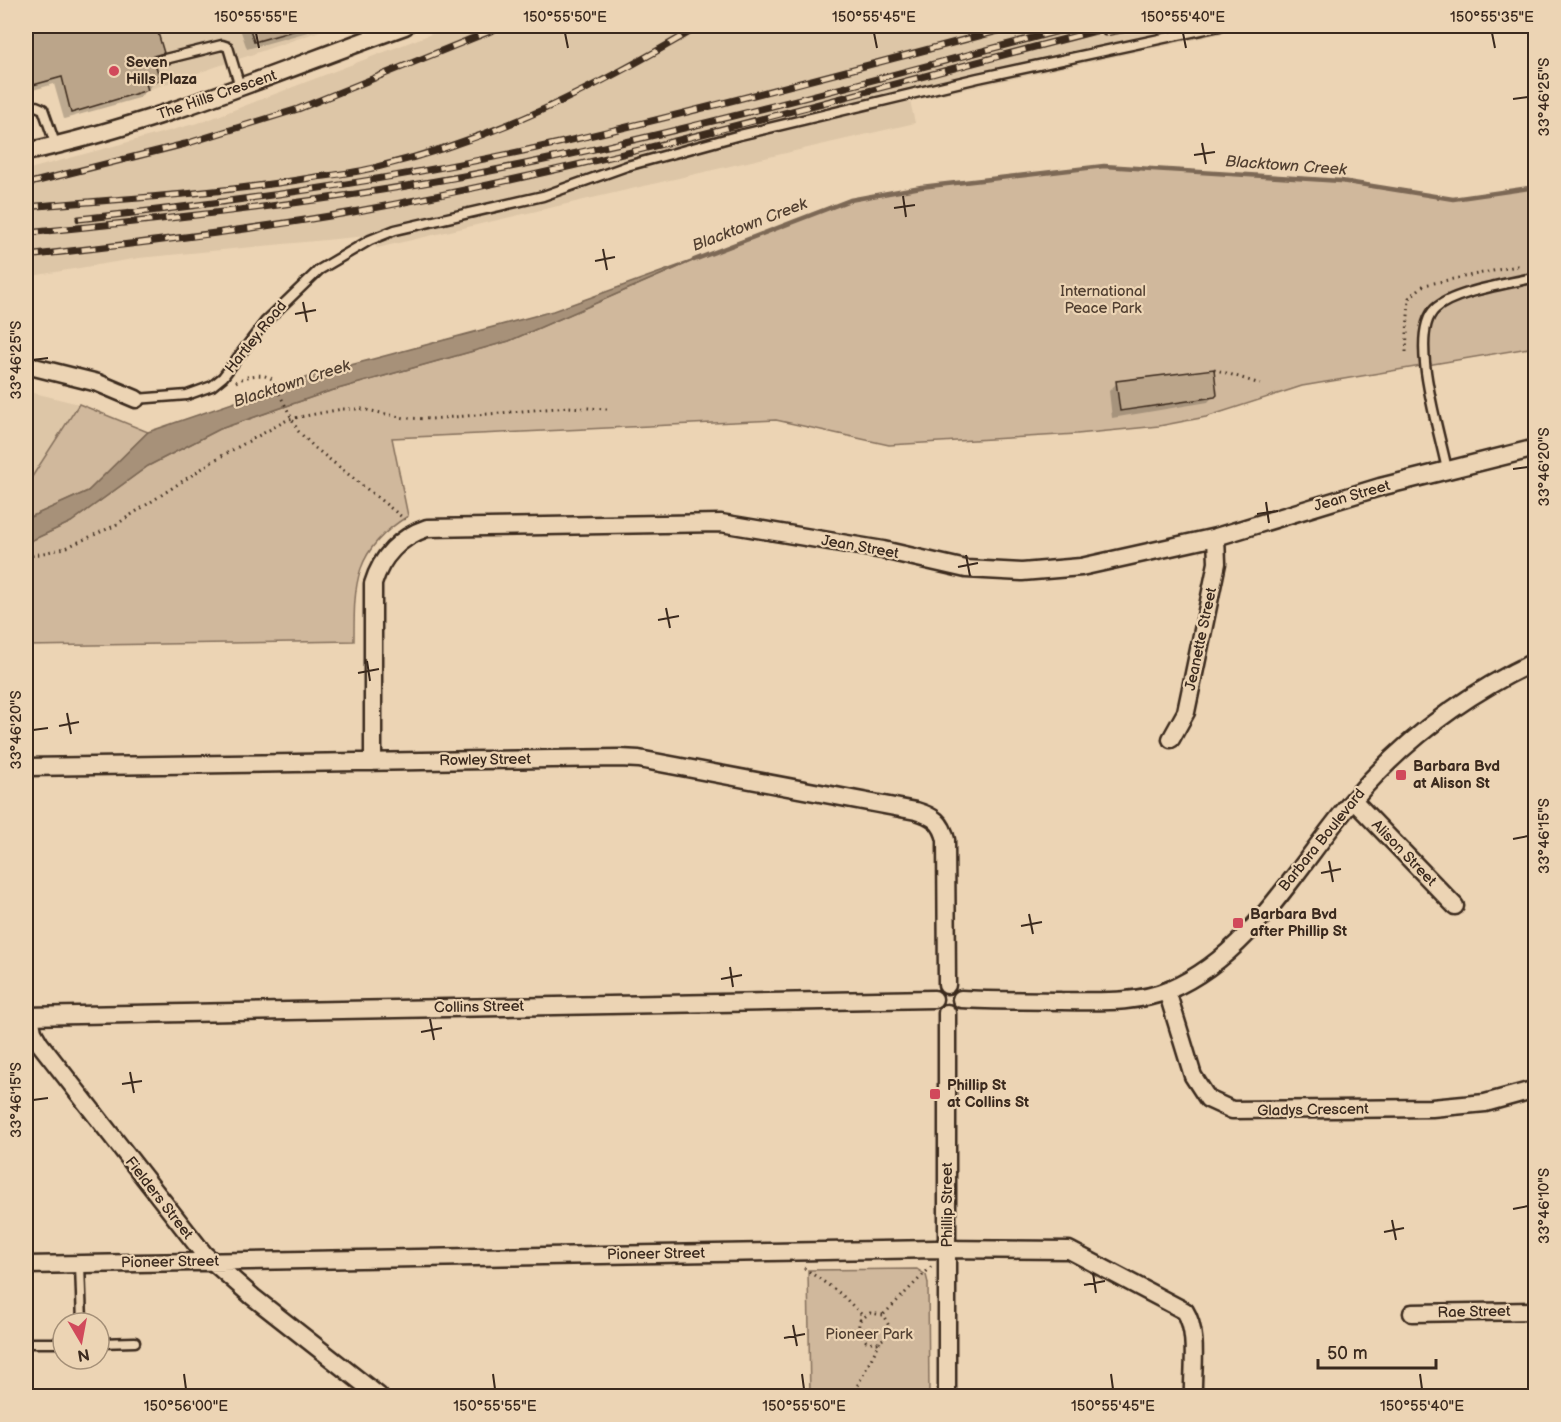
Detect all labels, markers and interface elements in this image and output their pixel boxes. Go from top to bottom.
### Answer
text: 150°55'55"E [214,8,298,27]
text: 150°55'50"E [523,8,607,27]
text: 150°55'45"E [832,8,916,27]
text: 150°55'40"E [1141,8,1225,27]
text: 150°55'35"E [1450,8,1534,27]
place label: Seven Hills Plaza [126,53,197,89]
text: 33°46'25"S [1535,58,1554,136]
marker: Seven Hills Plaza [107,64,121,78]
street label: The Hills Crescent [155,66,279,124]
water label: Blacktown Creek [1225,152,1348,180]
water label: Blacktown Creek [690,194,811,256]
park label: International Peace Park [1060,282,1146,318]
street label: Hartley Road [221,297,291,377]
text: 33°46'25"S [7,321,26,399]
water label: Blacktown Creek [231,356,354,412]
text: 33°46'20"S [1535,427,1554,507]
street label: Jean Street [1312,476,1393,516]
street label: Jean Street [820,531,901,563]
street label: Jeanette Street [1181,585,1221,692]
text: 33°46'20"S [7,690,26,770]
street label: Rowley Street [439,750,531,770]
place label: Barbara Bvd at Alison St [1413,757,1500,793]
marker: Barbara Bvd at Alison St [1394,768,1408,782]
street label: Barbara Boulevard [1275,785,1369,895]
text: 33°46'15"S [1535,798,1554,874]
street label: Alison Street [1368,816,1441,891]
place label: Barbara Bvd after Phillip St [1250,905,1347,941]
marker: Barbara Bvd after Phillip St [1231,916,1245,930]
street label: Collins Street [434,997,525,1017]
text: 33°46'15"S [7,1062,26,1138]
place label: Phillip St at Collins St [947,1076,1029,1112]
marker: Phillip St at Collins St [928,1087,942,1101]
street label: Gladys Crescent [1257,1100,1369,1120]
street label: Fielders Street [121,1153,197,1244]
street label: Phillip Street [938,1162,957,1248]
text: 33°46'10"S [1535,1168,1554,1244]
street label: Pioneer Street [607,1244,706,1264]
street label: Pioneer Street [121,1252,220,1272]
street label: Rae Street [1437,1302,1511,1322]
north arrow [51,1311,111,1371]
park label: Pioneer Park [825,1325,913,1344]
scale bar [1318,1332,1436,1370]
text: 50 m [1327,1343,1368,1364]
text: N [76,1344,91,1365]
text: 150°56'00"E [144,1397,228,1416]
text: 150°55'55"E [453,1397,537,1416]
text: 150°55'50"E [762,1397,846,1416]
text: 150°55'45"E [1071,1397,1155,1416]
text: 150°55'40"E [1380,1397,1464,1416]

